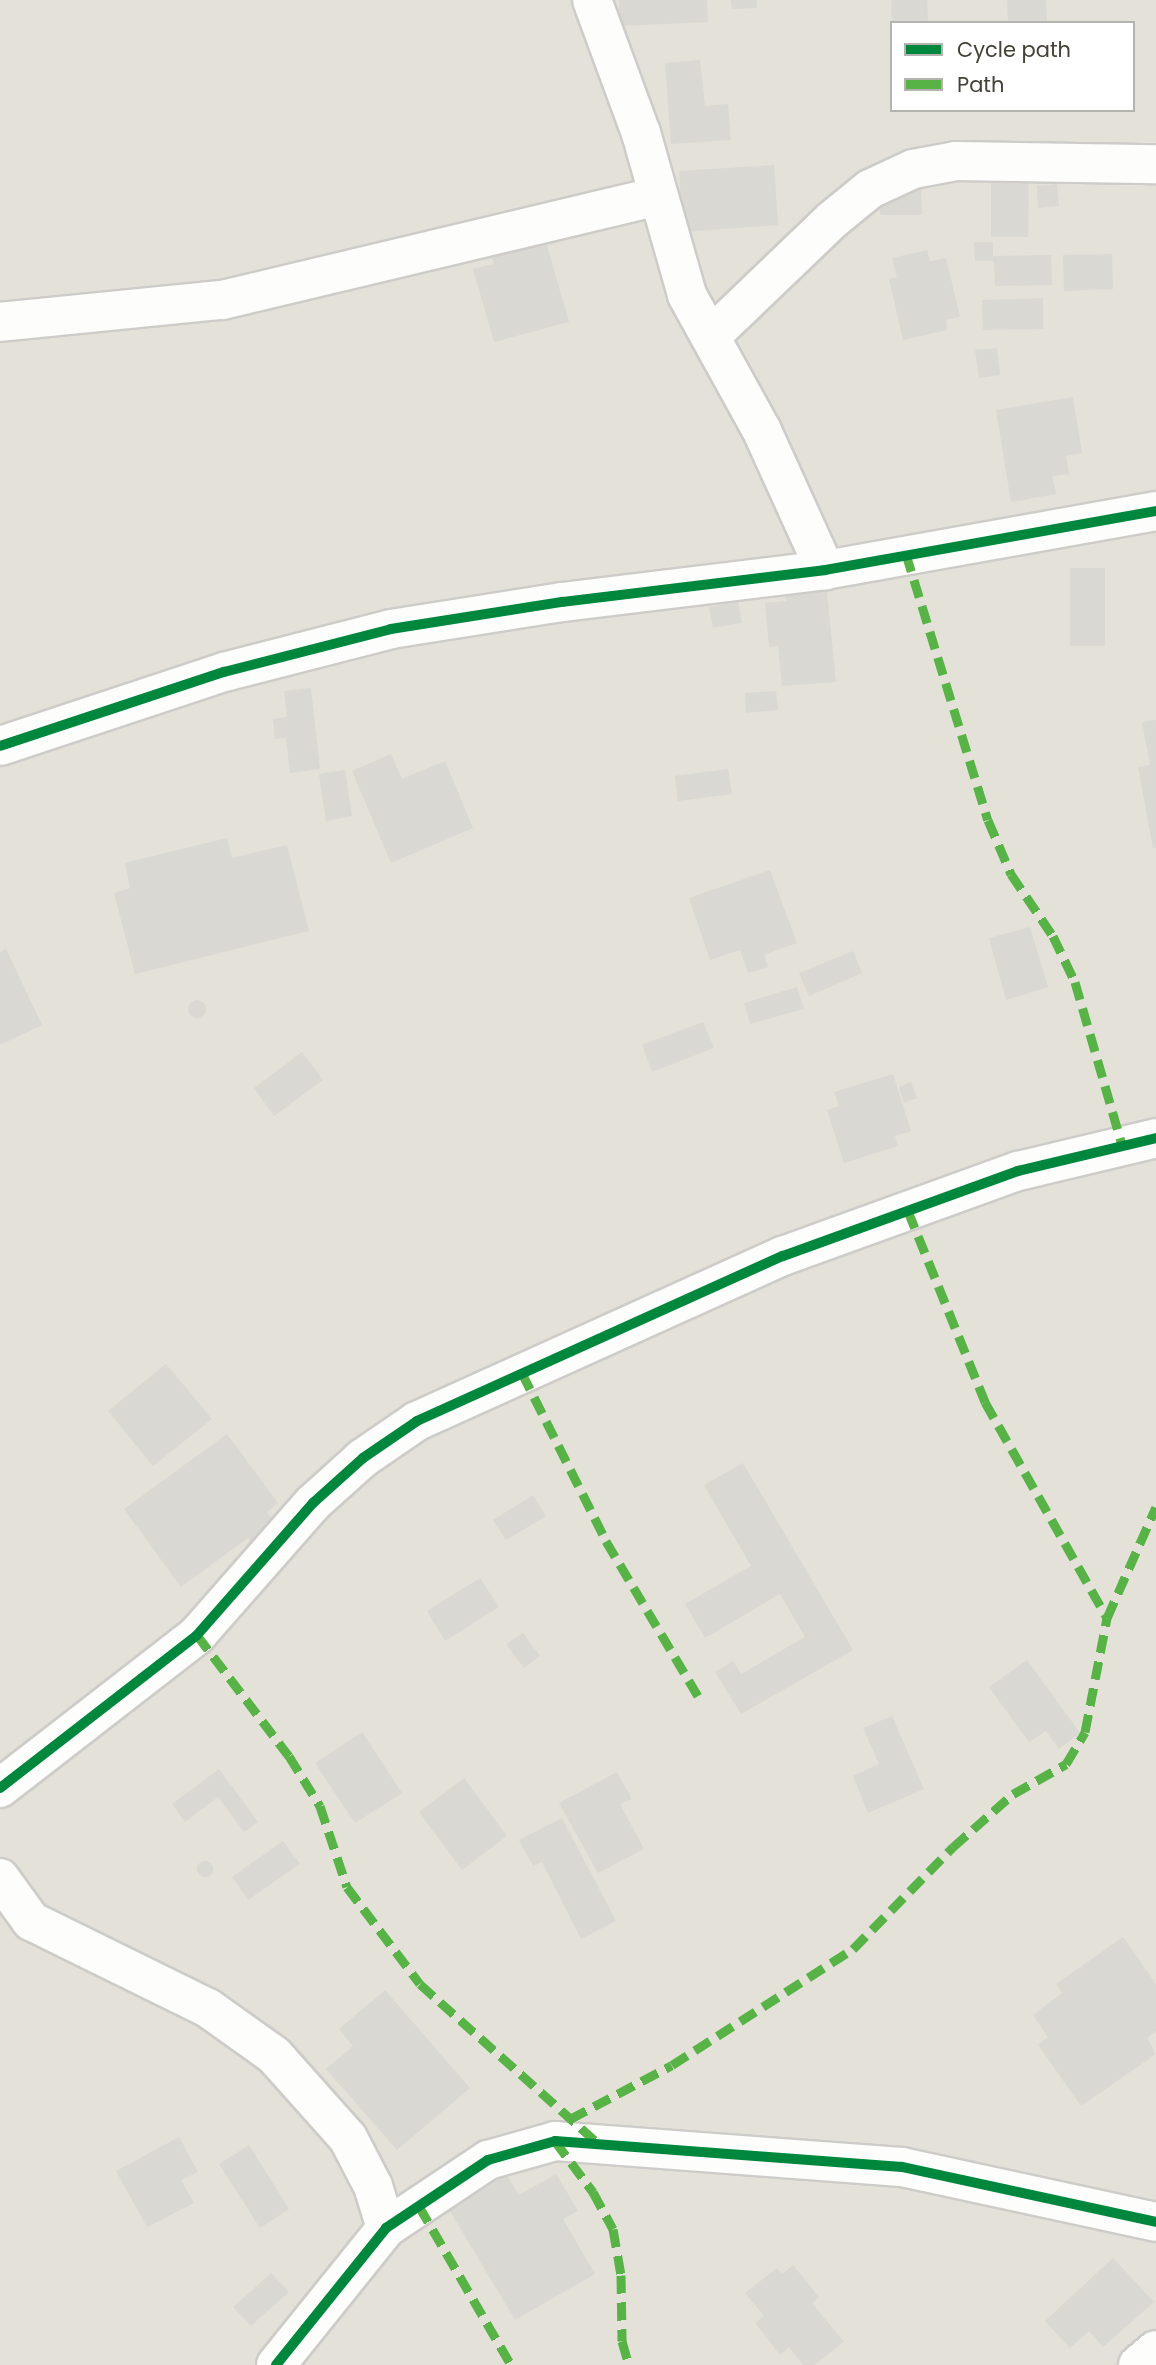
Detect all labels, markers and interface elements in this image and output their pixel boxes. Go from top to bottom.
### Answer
legend [890,21,1135,112]
text: Cycle path [957,35,1071,64]
text: Path [957,70,1004,99]

